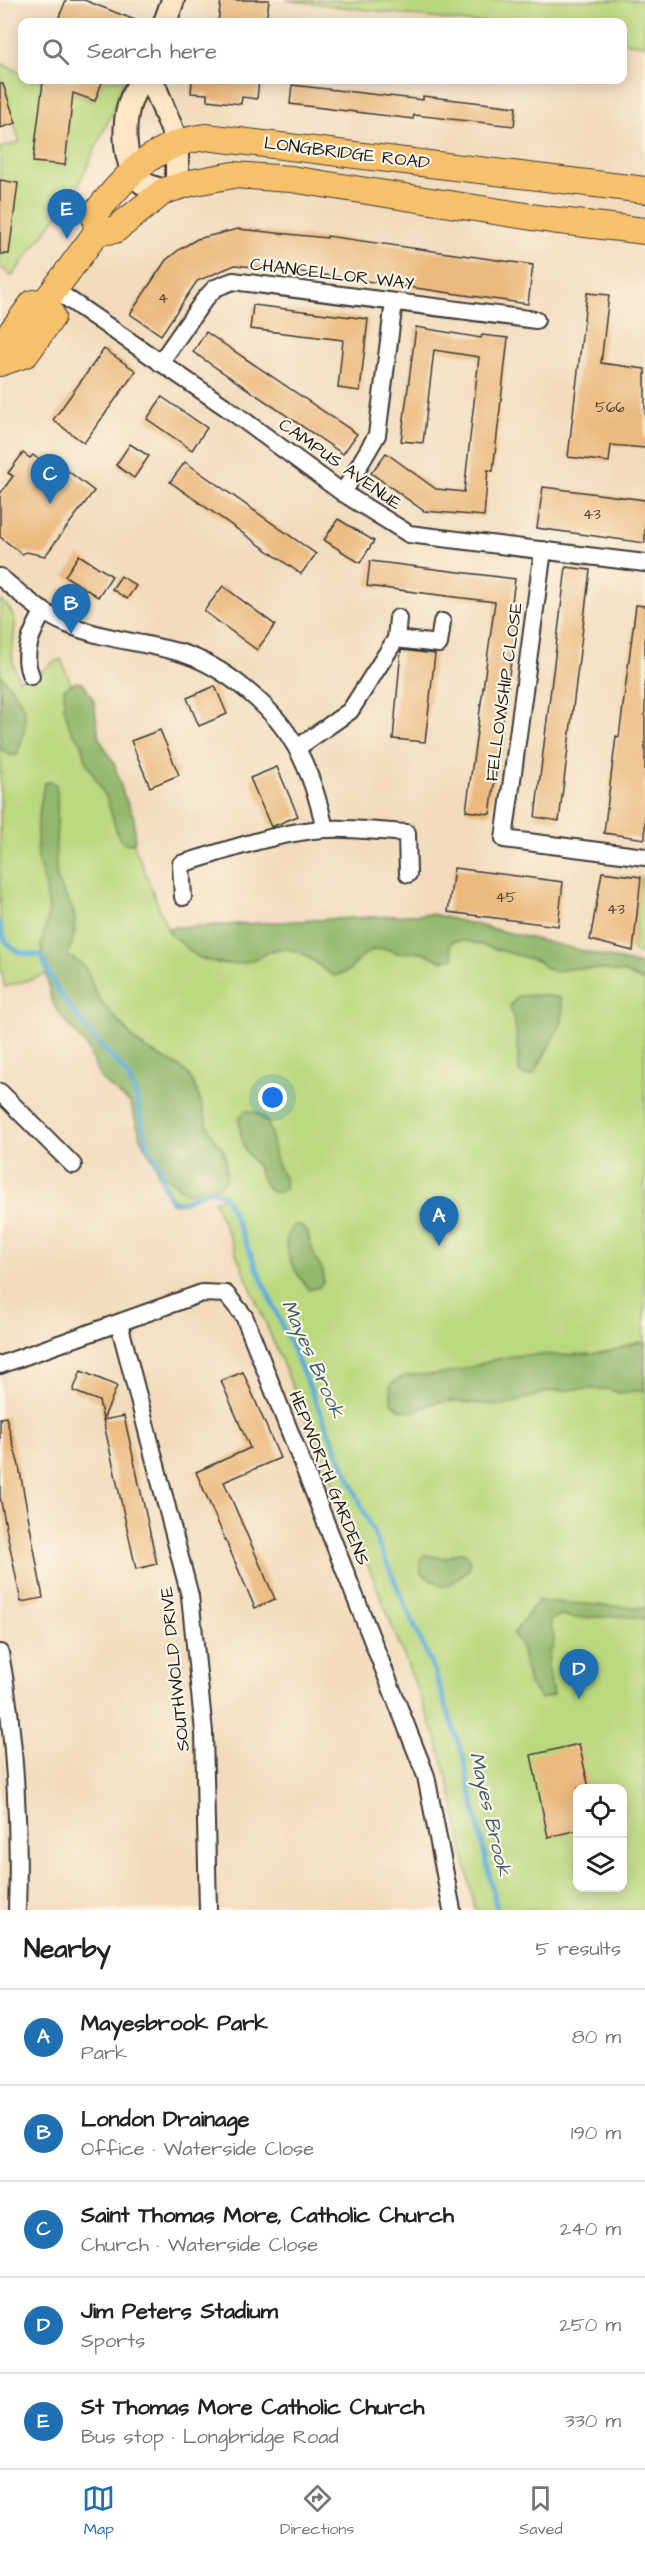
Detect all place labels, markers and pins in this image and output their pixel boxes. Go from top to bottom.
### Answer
pin: E [48,190,86,239]
pin: C [31,454,70,504]
pin: B [52,584,90,634]
pin: A [420,1196,458,1246]
pin: D [560,1650,598,1699]

